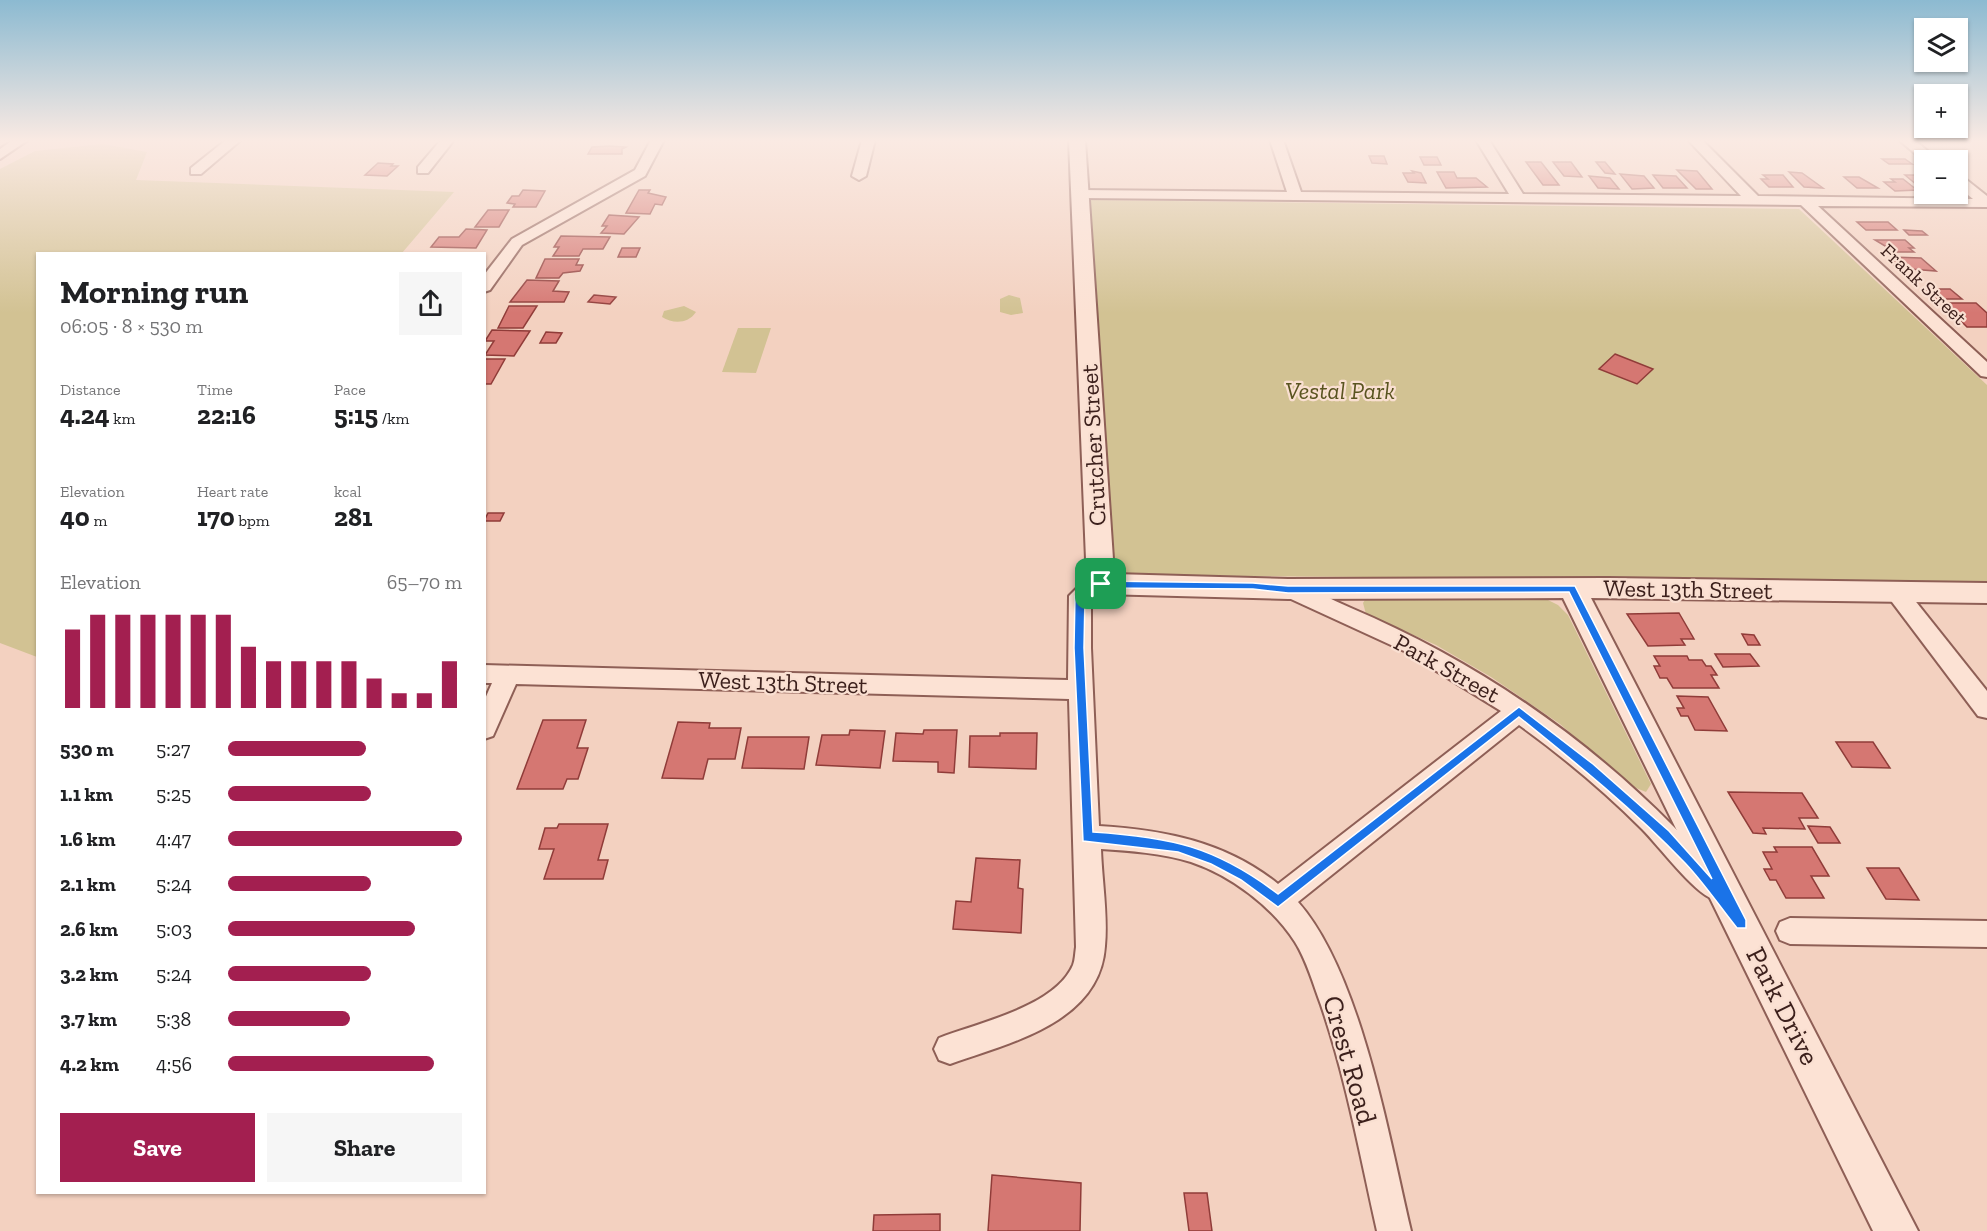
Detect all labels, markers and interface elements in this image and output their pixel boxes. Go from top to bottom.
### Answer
map controls [1914,18,1968,204]
button: layers [1914,18,1968,72]
button: + [1914,84,1968,138]
button: − [1914,150,1968,204]
street label: Frank Street [1876,238,1972,330]
text: Morning run [60,272,248,311]
button: share [399,272,462,335]
text: 06:05 · 8 × 530 m [60,314,203,338]
street label: Crutcher Street [1074,363,1112,527]
park label: Vestal Park [1285,376,1395,405]
text: Distance [60,380,121,399]
text: Time [197,380,233,399]
text: Pace [334,380,366,399]
text: 4.24 [60,399,110,431]
text: 22:16 [197,399,256,431]
text: 5:15 [334,399,378,431]
text: km [110,409,135,428]
text: /km [378,409,409,428]
text: Elevation [60,482,125,501]
text: Heart rate [197,482,268,501]
text: kcal [334,482,361,501]
text: 40 [60,501,90,533]
text: 170 [197,501,235,533]
text: 281 [334,501,372,533]
text: m [90,511,107,530]
text: bpm [235,511,270,530]
pin [1075,558,1126,609]
icon: arrive [1084,567,1117,600]
text: Elevation [60,570,141,594]
text: 65–70 m [387,570,462,594]
street label: West 13th Street [1603,573,1773,605]
street label: Park Street [1389,627,1505,709]
street label: West 13th Street [698,665,868,699]
text: 530 m [60,737,114,761]
text: 5:27 [156,737,190,761]
text: 1.1 km [60,782,113,806]
text: 5:25 [156,782,191,806]
text: 1.6 km [60,827,115,851]
text: 4:47 [156,827,191,851]
text: 2.1 km [60,872,116,896]
text: 5:24 [156,872,192,896]
text: 2.6 km [60,917,118,941]
text: 5:03 [156,917,192,941]
street label: Park Drive [1739,942,1827,1070]
text: 3.2 km [60,962,118,986]
text: 5:24 [156,962,192,986]
street label: Crest Road [1316,992,1384,1128]
text: 3.7 km [60,1007,117,1031]
text: 5:38 [156,1007,191,1031]
text: 4.2 km [60,1052,119,1076]
text: 4:56 [156,1052,192,1076]
button: Save [60,1113,255,1182]
button: Share [267,1113,462,1182]

